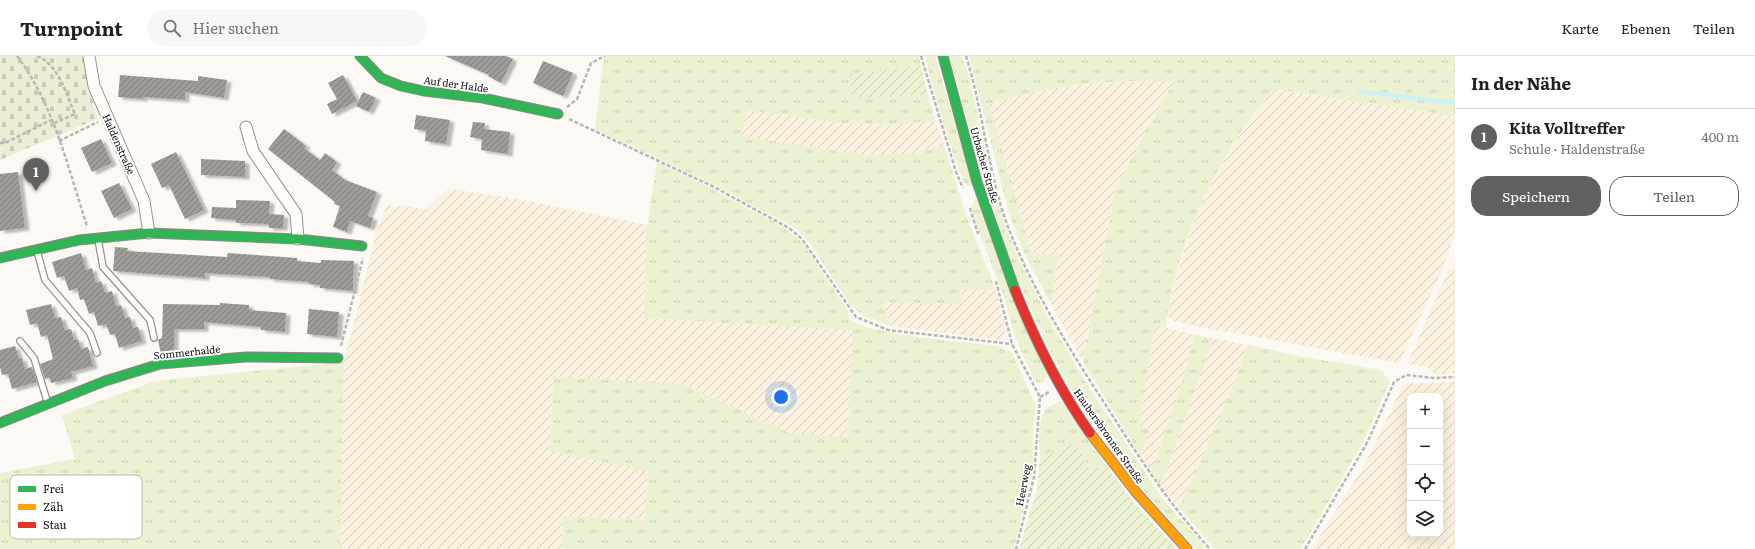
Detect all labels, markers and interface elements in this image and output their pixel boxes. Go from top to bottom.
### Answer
search box [147,10,427,46]
text: Turnpoint [20,14,123,42]
text: Hier suchen [193,16,279,39]
icon: search [161,17,183,39]
text: Karte [1562,18,1599,38]
text: Ebenen [1621,18,1671,38]
text: Teilen [1693,18,1735,38]
text: In der Nähe [1471,70,1571,95]
street label: Auf der Halde [423,72,489,95]
street label: Haldenstraße [99,111,140,177]
text: Kita Volltreffer [1509,116,1625,139]
street label: Urbacher Straße [967,125,1004,205]
text: 1 [1481,127,1487,146]
text: 400 m [1702,127,1739,146]
text: Schule · Haldenstraße [1509,139,1645,158]
pin: 1 [23,158,49,191]
button: Speichern [1471,176,1601,216]
button: Teilen [1609,176,1739,216]
street label: Sommerhalde [153,341,221,362]
street label: Haubersbronner Straße [1071,385,1148,486]
your location [771,387,791,407]
map controls [1407,393,1443,537]
button: + [1407,393,1443,429]
button: − [1407,429,1443,465]
street label: Heerweg [1011,462,1034,507]
button: locate [1407,465,1443,501]
legend [10,475,142,539]
text: Frei [43,480,64,496]
text: Zäh [43,498,63,514]
button: layers [1407,501,1443,537]
text: Stau [43,516,66,532]

